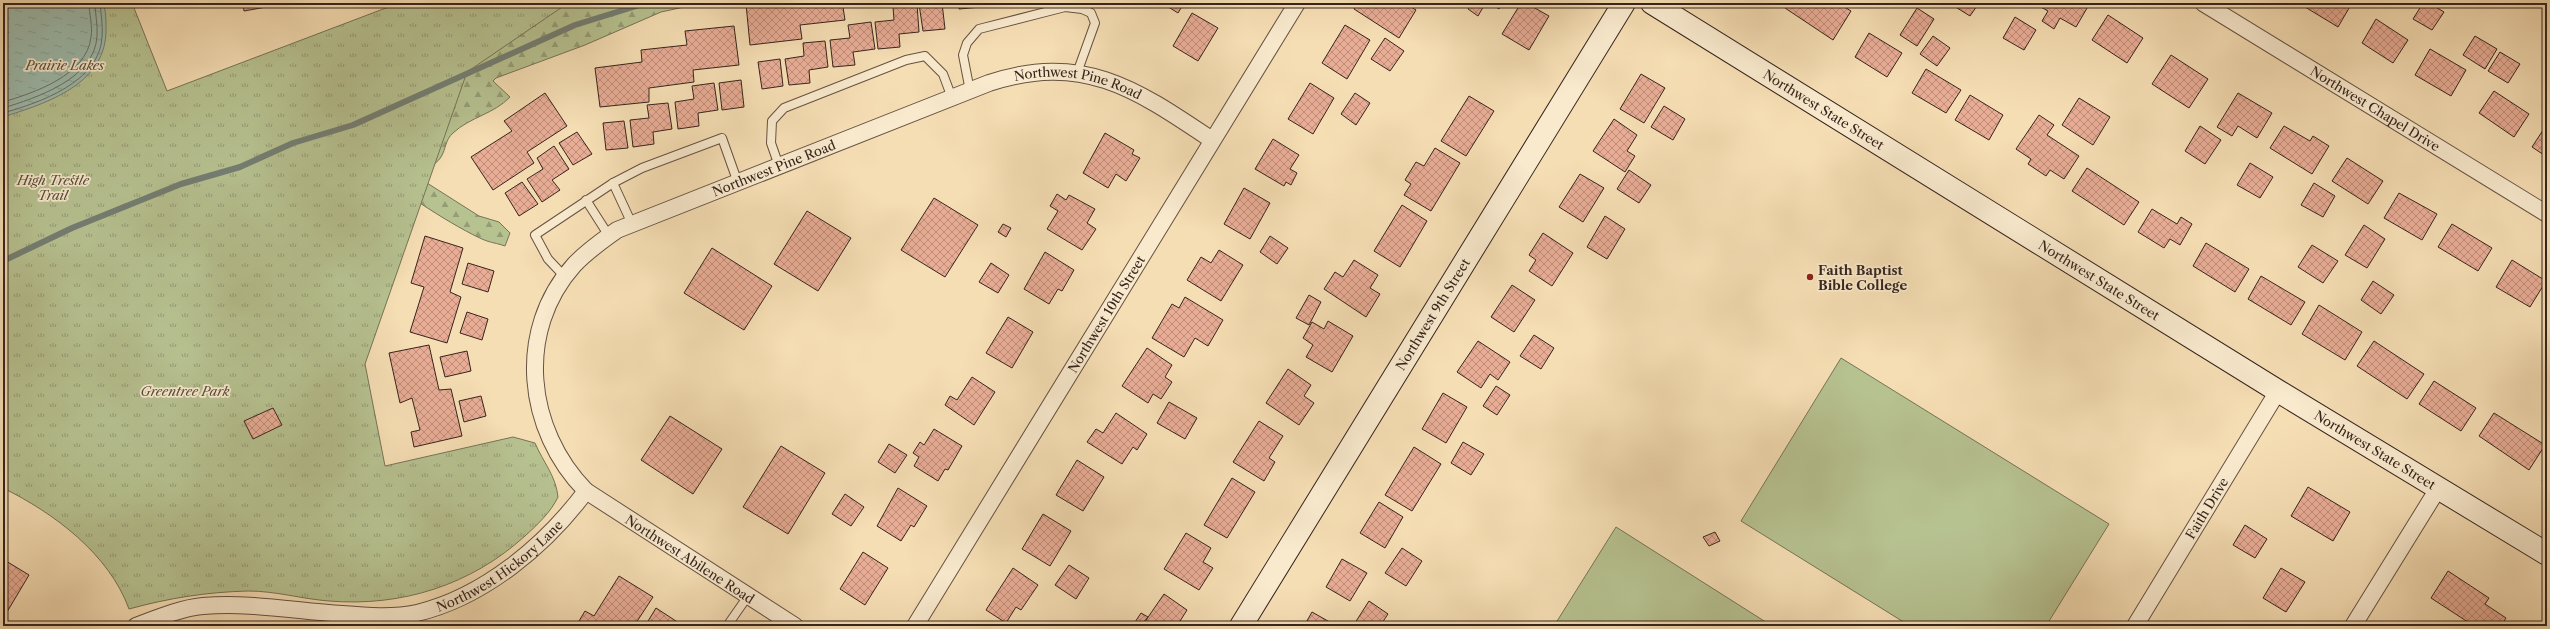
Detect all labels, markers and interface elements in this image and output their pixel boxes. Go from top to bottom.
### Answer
park label: Prairie Lakes [25,57,105,73]
street label: Northwest Chapel Drive [2307,63,2443,154]
street label: Northwest Pine Road [1013,64,1144,103]
street label: Northwest State Street [1760,66,1887,153]
street label: Northwest Pine Road [710,136,838,200]
park label: High Trestle Trail [16,172,90,203]
street label: Northwest State Street [2036,237,2163,324]
street label: Northwest 10th Street [1064,252,1148,376]
street label: Northwest 9th Street [1392,255,1473,373]
place label: Faith Baptist Bible College [1818,262,1907,293]
marker: Faith Baptist Bible College [1805,272,1815,282]
park label: Greentree Park [140,383,230,399]
street label: Northwest State Street [2311,407,2439,493]
street label: Faith Drive [2182,475,2231,542]
street label: Northwest Abilene Road [622,511,758,607]
street label: Northwest Hickory Lane [434,517,566,615]

